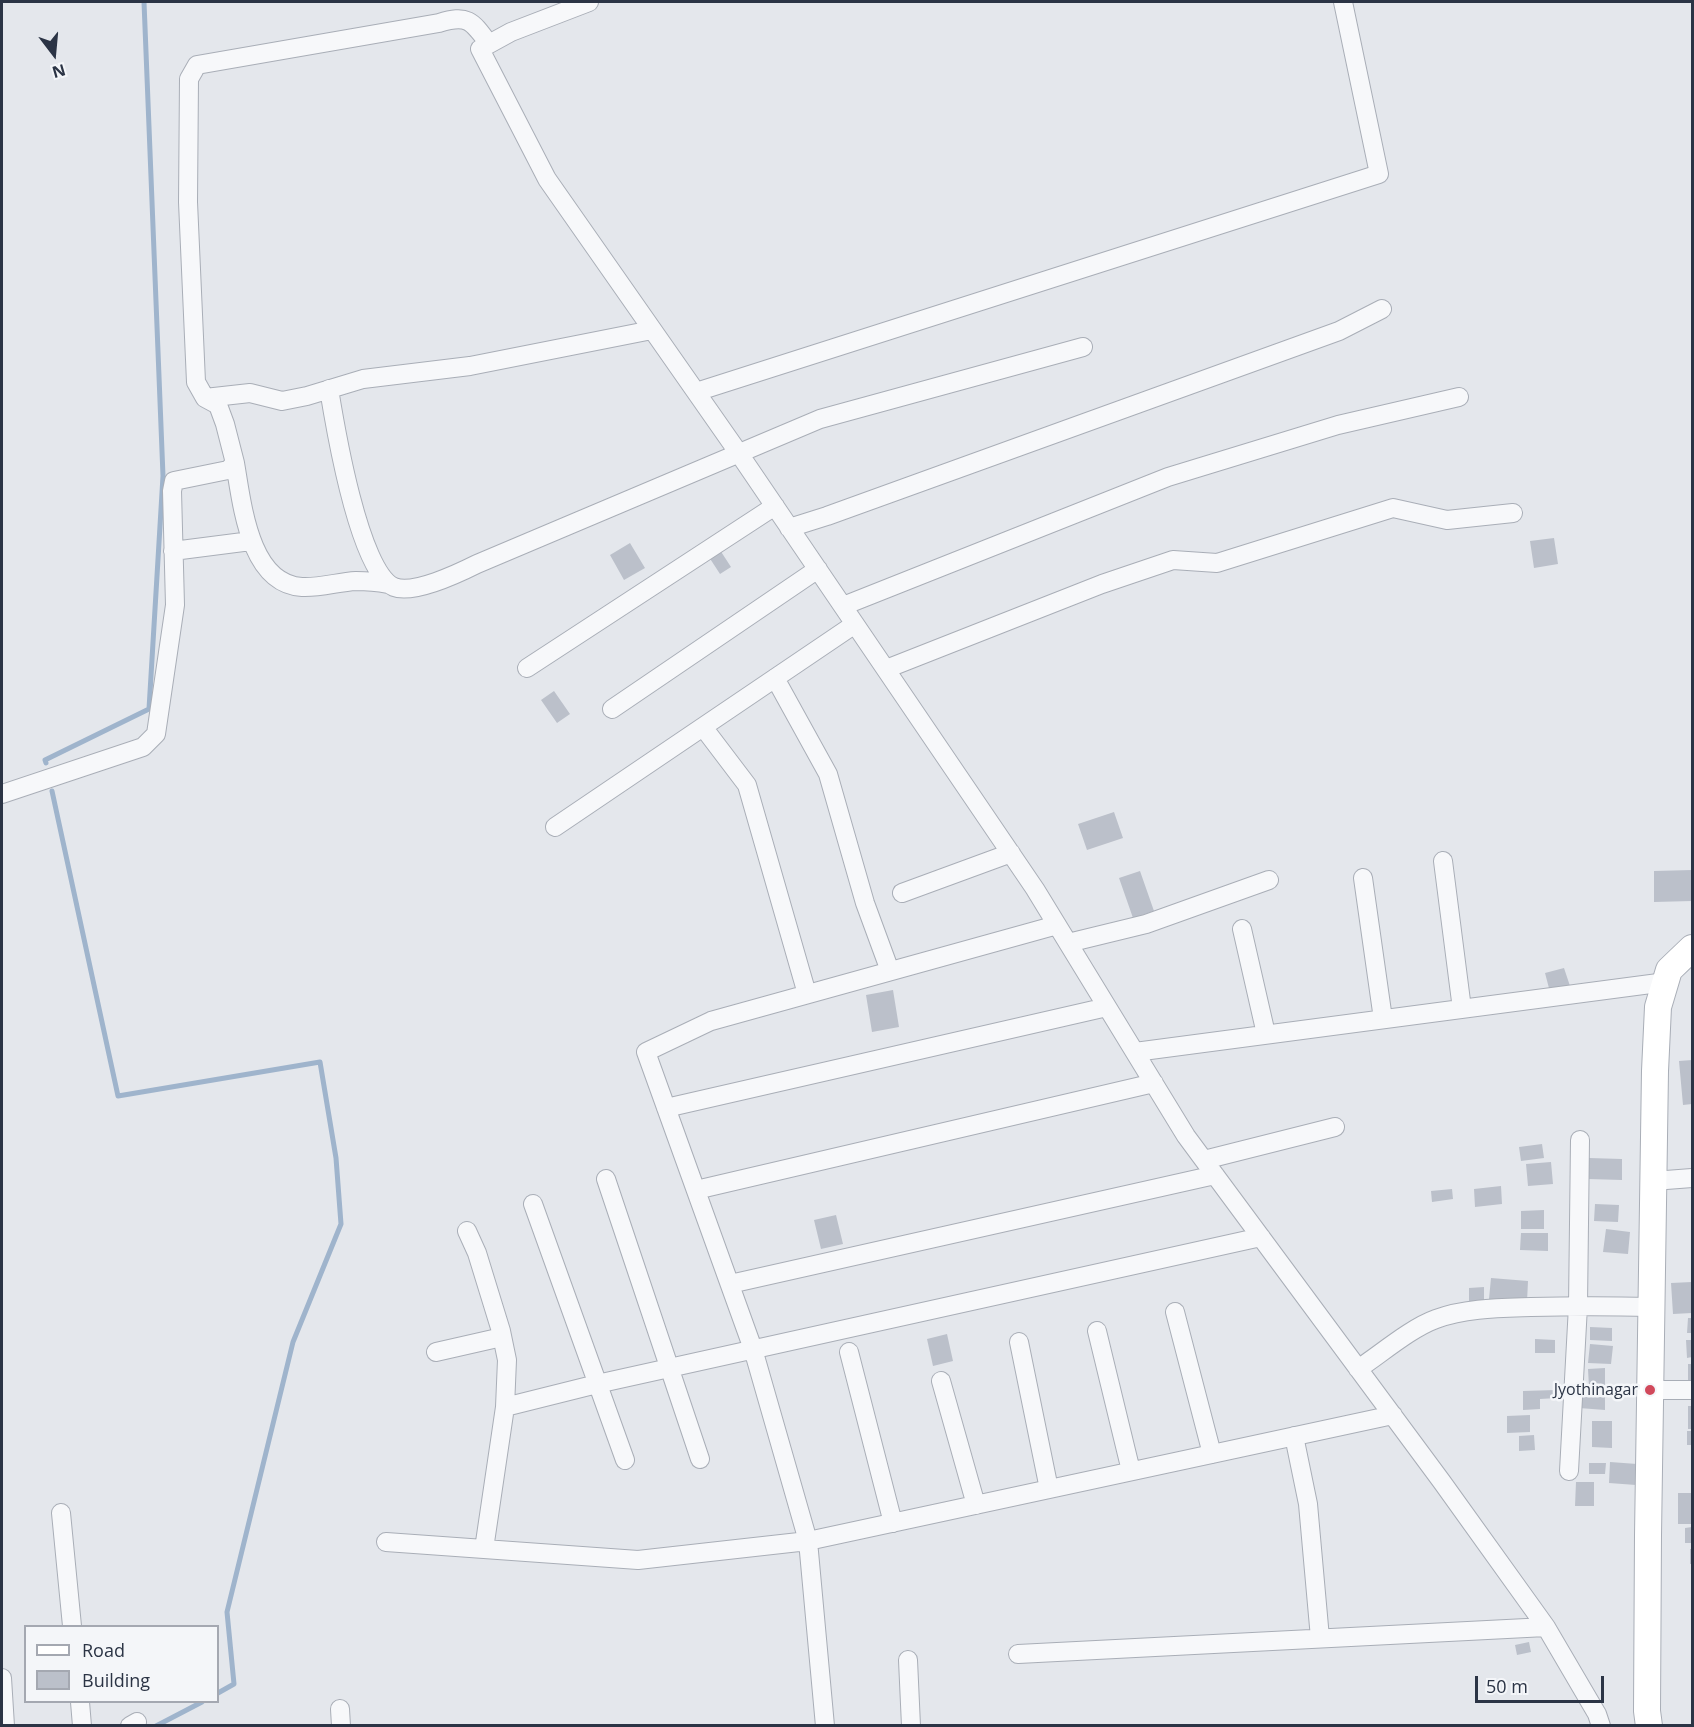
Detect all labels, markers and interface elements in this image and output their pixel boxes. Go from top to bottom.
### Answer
north arrow [24,24,84,84]
text: N [50,59,68,84]
place label: Jyothinagar [1554,1380,1638,1400]
marker: Jyothinagar [1643,1383,1657,1397]
legend [24,1625,219,1703]
text: Road [82,1638,125,1662]
scale bar [1478,1664,1607,1702]
text: Building [82,1668,150,1692]
text: 50 m [1486,1674,1528,1698]

